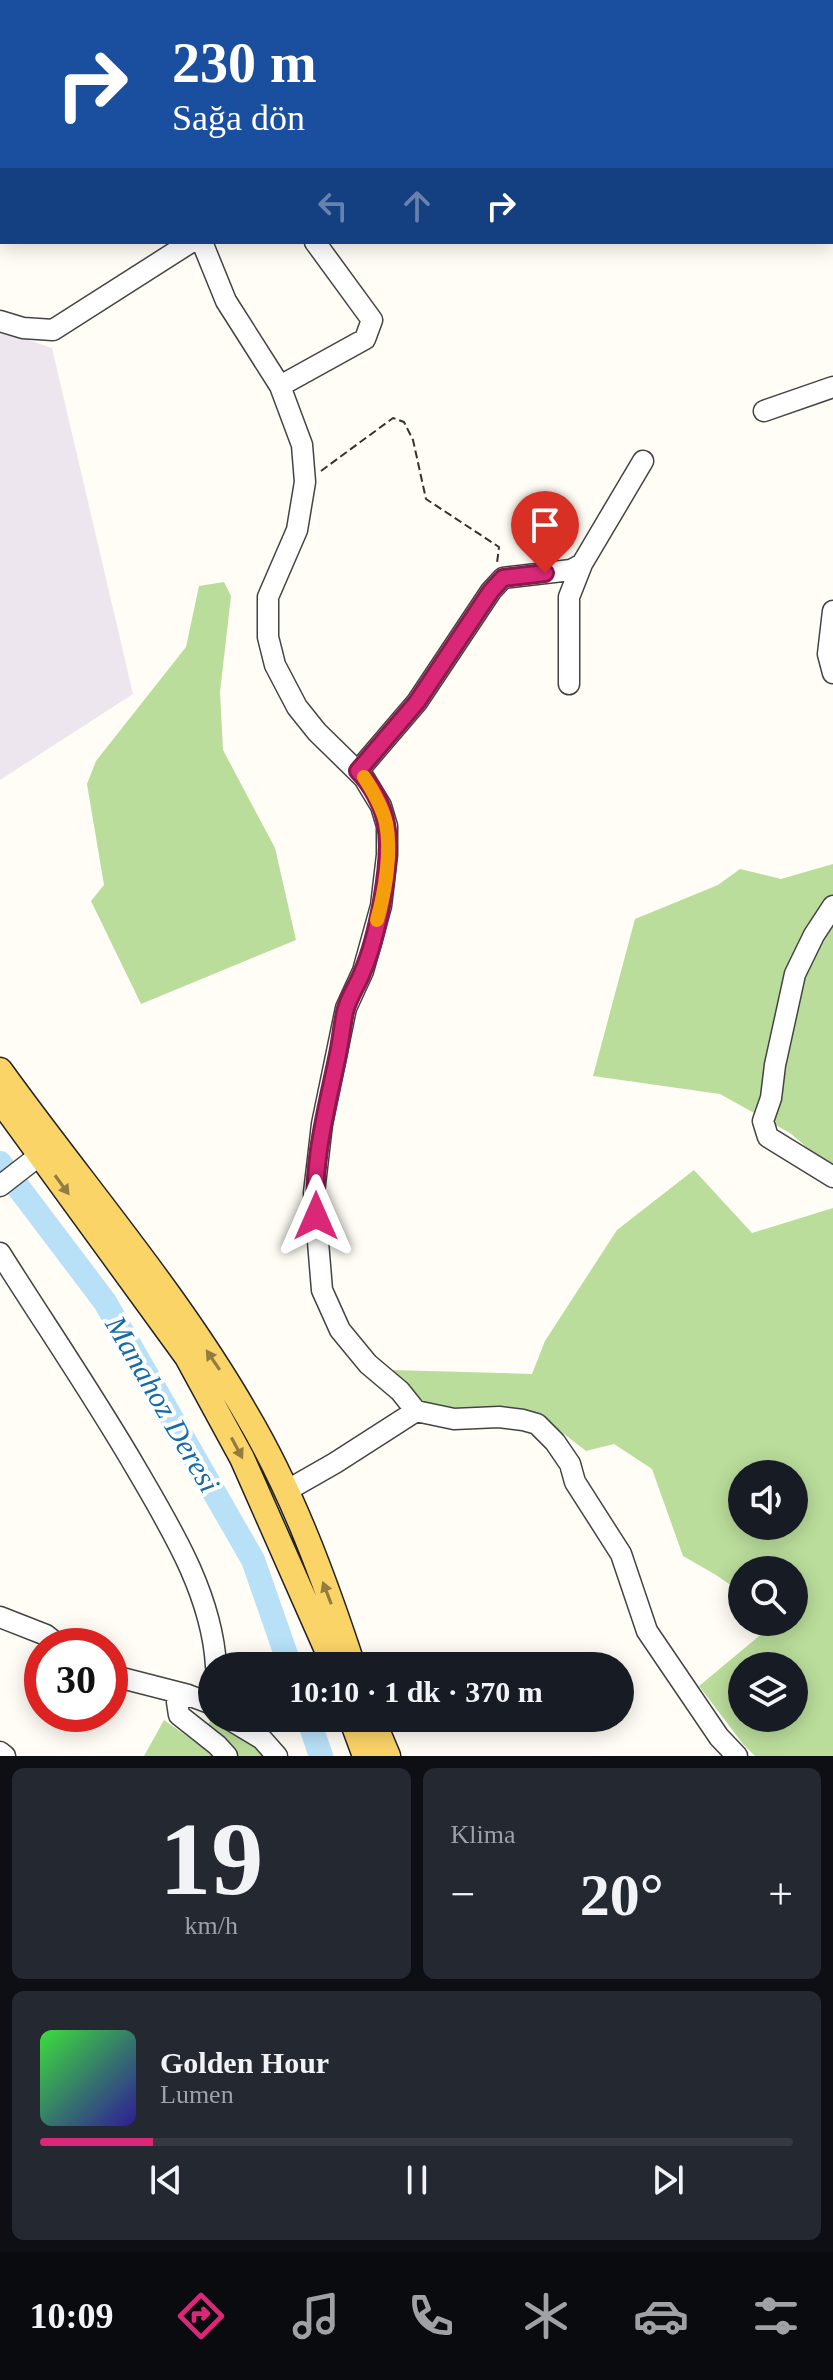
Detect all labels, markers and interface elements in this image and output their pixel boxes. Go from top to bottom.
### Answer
icon: right [40,32,144,136]
text: 230 m [172,32,317,94]
text: Sağa dön [172,98,305,138]
icon: left [311,184,355,228]
icon: ahead [395,184,439,228]
icon: right [479,184,523,228]
pin [511,491,579,573]
icon: arrive [523,503,567,547]
position arrow [274,1174,358,1258]
one-way arrow [54,1175,70,1196]
water label: Manahoz Deresi [99,1309,227,1498]
one-way arrow [206,1349,221,1370]
one-way arrow [230,1437,243,1460]
map controls [728,1460,808,1732]
button: sound [728,1460,808,1540]
button: search [728,1556,808,1636]
one-way arrow [320,1580,333,1604]
speed limit sign: 30 [24,1628,128,1732]
button: layers [728,1652,808,1732]
text: 10:10 · 1 dk · 370 m [289,1675,543,1708]
text: 19 [159,1801,263,1916]
text: Klima [451,1820,516,1849]
text: 20° [580,1862,664,1928]
text: − [451,1870,475,1919]
text: + [768,1870,793,1919]
text: km/h [185,1911,238,1940]
text: Golden Hour [160,2046,329,2079]
text: Lumen [160,2080,234,2109]
icon: previous [144,2158,188,2202]
icon: pause [395,2158,439,2202]
icon: next [646,2158,690,2202]
icon: directions [173,2288,229,2344]
icon: music [288,2288,344,2344]
icon: phone [403,2288,459,2344]
icon: climate [518,2288,574,2344]
icon: car [633,2288,689,2344]
icon: filters [748,2288,804,2344]
text: 10:09 [30,2296,114,2336]

